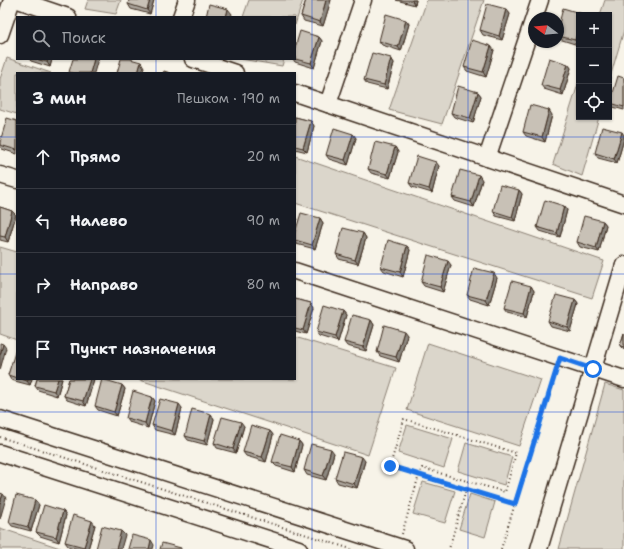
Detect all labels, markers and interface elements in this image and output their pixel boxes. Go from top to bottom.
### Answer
north arrow [528,12,564,48]
map controls [576,12,612,120]
button: + [576,12,612,48]
search box [16,16,296,60]
icon: search [30,27,52,49]
text: Поиск [62,28,106,48]
button: − [576,48,612,84]
button: locate [576,84,612,120]
text: 3 мин [32,87,87,109]
text: Пешком · 190 m [177,90,280,107]
icon: ahead [32,146,54,168]
text: Прямо [70,147,120,167]
text: 20 m [247,148,280,165]
icon: left [32,210,54,232]
text: Налево [70,211,128,231]
text: 90 m [246,212,280,229]
icon: right [32,274,54,296]
text: Направо [70,275,138,295]
text: 80 m [246,276,280,293]
icon: arrive [32,338,54,360]
text: Пункт назначения [70,339,216,359]
route start [584,360,602,378]
route end [381,457,399,475]

